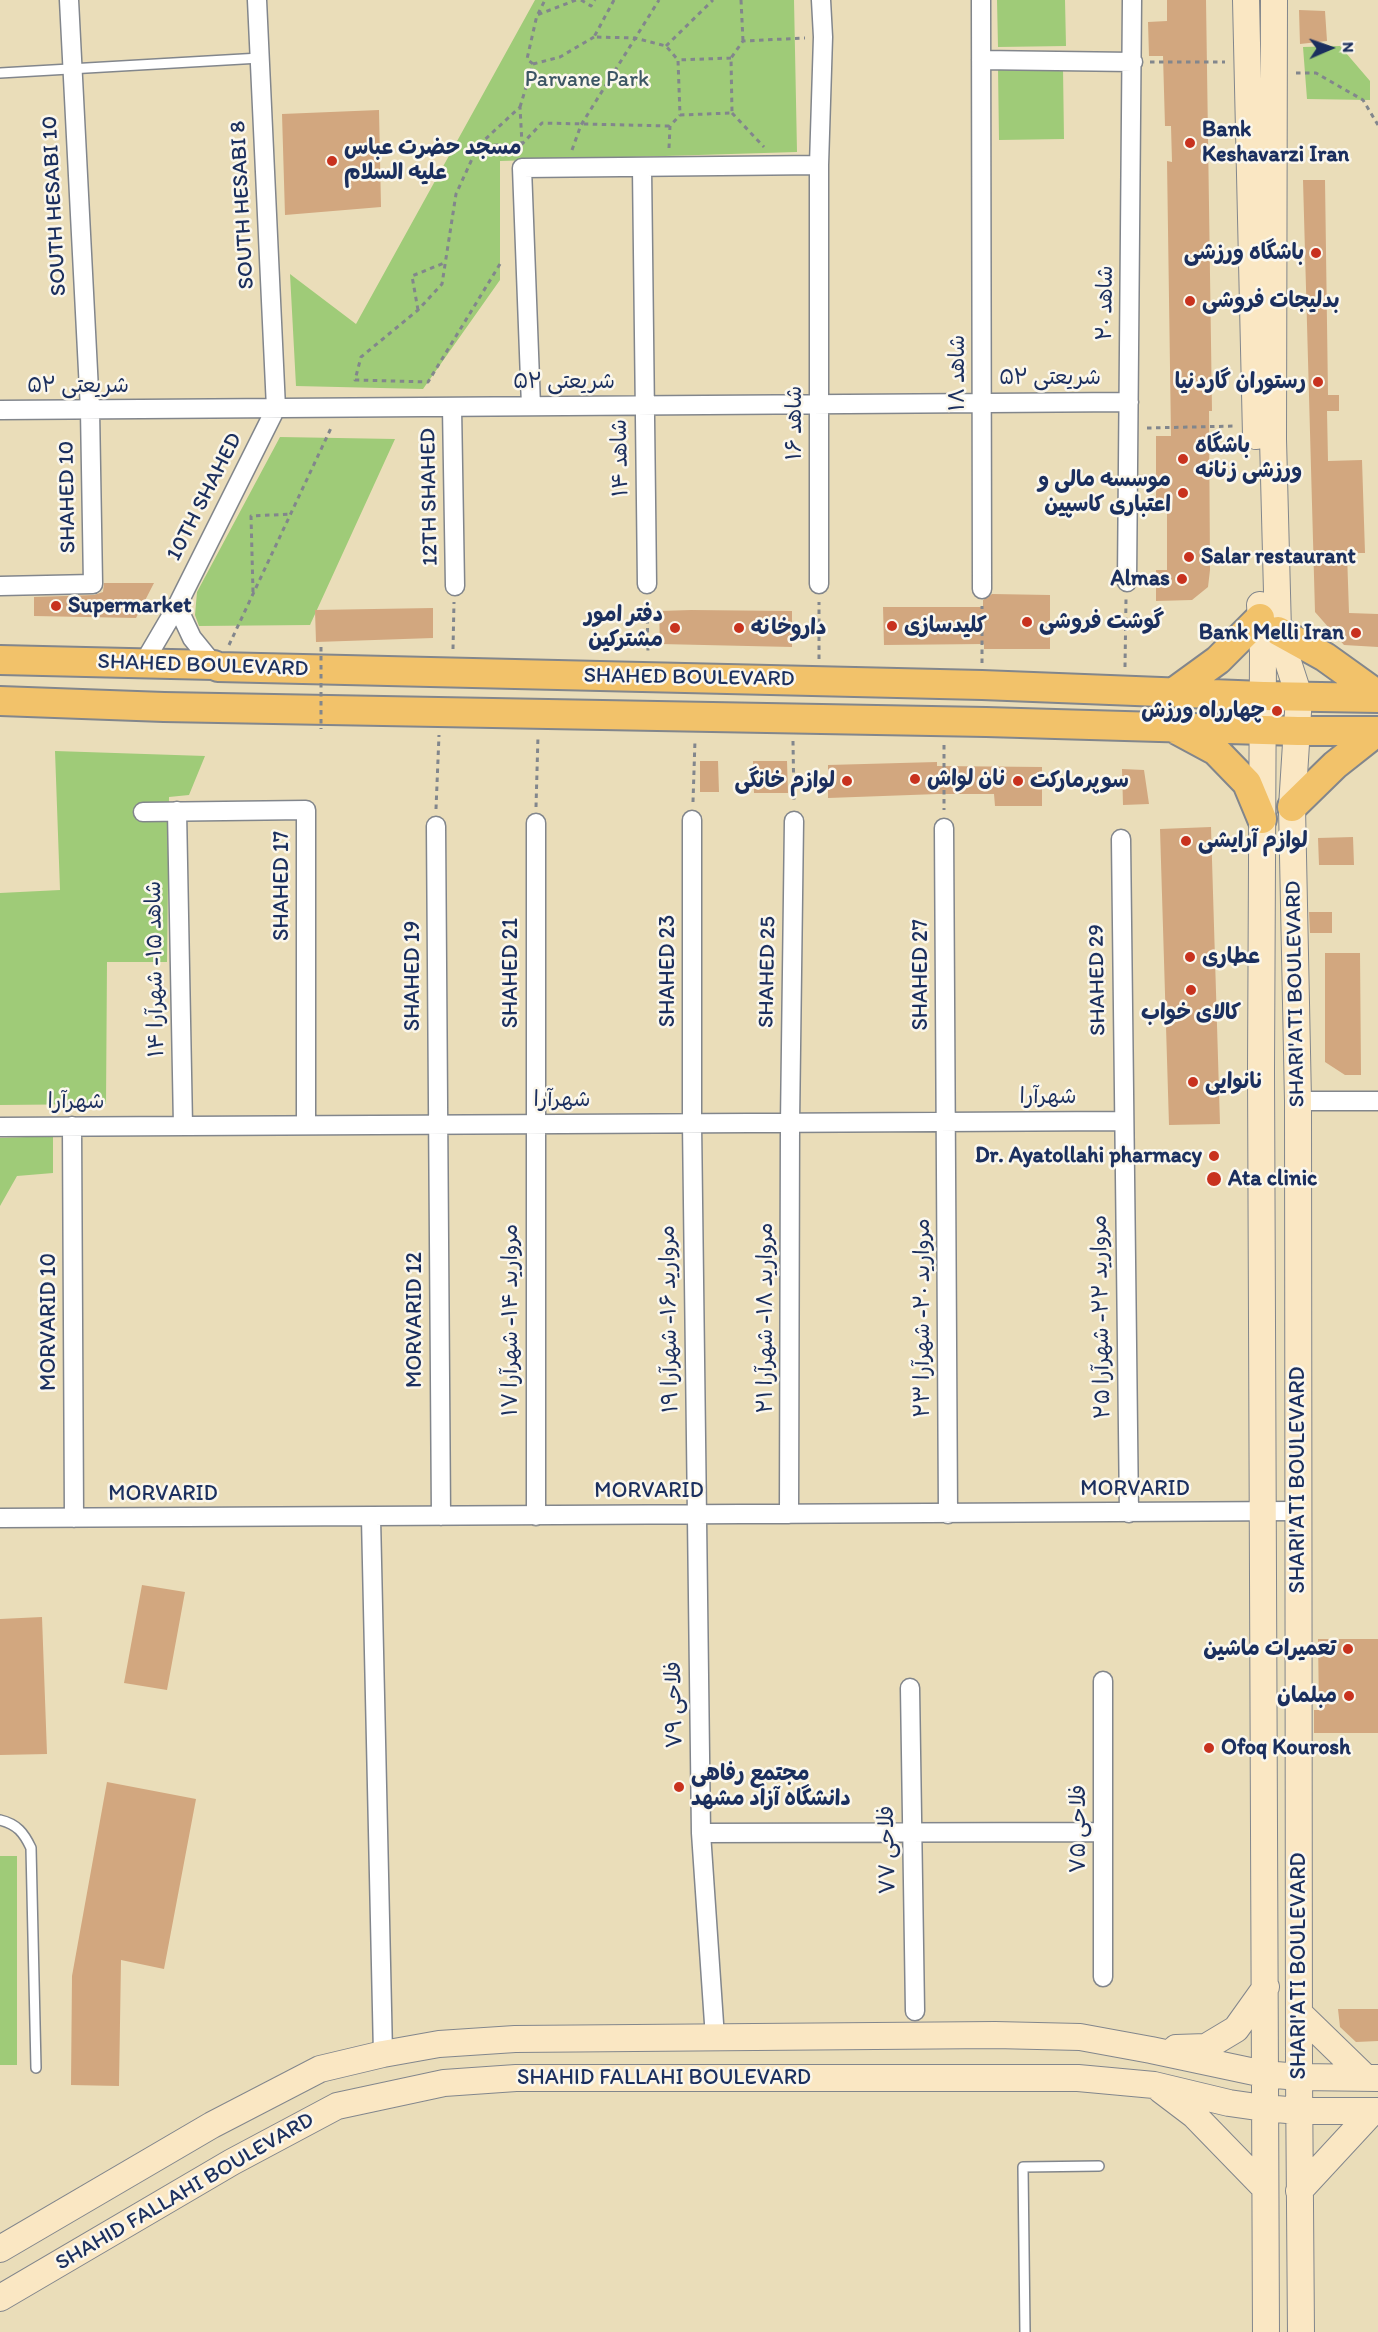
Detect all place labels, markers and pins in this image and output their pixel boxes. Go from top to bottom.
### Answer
place label: Bank Keshavarzi Iran [1202,117,1349,168]
place label: مسجد حضرت عباس علیه السلام [344,135,522,186]
marker: Bank Keshavarzi Iran [1183,136,1197,150]
marker: مسجد حضرت عباس علیه السلام [325,154,339,168]
place label: باشگاه ورزشی [1184,240,1304,266]
marker: باشگاه ورزشی [1309,246,1323,260]
place label: بدلیجات فروشی [1202,288,1340,314]
marker: بدلیجات فروشی [1183,294,1197,308]
place label: رستوران گاردنیا [1175,369,1306,395]
marker: رستوران گاردنیا [1311,375,1325,389]
place label: باشگاه ورزشی زنانه [1195,433,1302,484]
marker: باشگاه ورزشی زنانه [1176,452,1190,466]
place label: موسسه مالی و اعتباری کاسپین [1038,467,1171,518]
marker: موسسه مالی و اعتباری کاسپین [1176,486,1190,500]
place label: Salar restaurant [1201,544,1356,570]
marker: Salar restaurant [1182,550,1196,564]
place label: Almas [1111,566,1170,592]
marker: Almas [1175,572,1189,586]
place label: Supermarket [68,593,192,619]
marker: Supermarket [49,599,63,613]
place label: دفتر امور مشترکین [584,602,663,654]
place label: گوشت فروشی [1039,609,1164,635]
place label: کلیدسازی [904,613,987,639]
place label: داروخانه [751,615,827,641]
marker: گوشت فروشی [1020,615,1034,629]
marker: کلیدسازی [885,619,899,633]
place label: Bank Melli Iran [1199,620,1344,646]
marker: دفتر امور مشترکین [668,621,682,635]
marker: داروخانه [732,621,746,635]
marker: Bank Melli Iran [1349,626,1363,640]
place label: چهارراه ورزش [1141,698,1265,724]
marker: چهارراه ورزش [1270,704,1284,718]
place label: نان لواش [927,766,1005,792]
place label: لوازم خانگی [735,768,835,794]
place label: سوپرمارکت [1030,768,1129,794]
marker: نان لواش [908,772,922,786]
marker: لوازم خانگی [840,774,854,788]
marker: سوپرمارکت [1011,774,1025,788]
place label: لوازم آرایشی [1198,828,1308,854]
marker: لوازم آرایشی [1179,834,1193,848]
place label: عطاری [1202,944,1260,970]
marker: عطاری [1183,950,1197,964]
marker: کالای خواب [1184,983,1198,997]
place label: کالای خواب [1141,1000,1241,1026]
place label: نانوایی [1205,1069,1264,1095]
marker: نانوایی [1186,1075,1200,1089]
place label: Dr. Ayatollahi pharmacy [975,1143,1202,1169]
marker: Dr. Ayatollahi pharmacy [1207,1149,1221,1163]
place label: Ata clinic [1228,1166,1317,1192]
marker: Ata clinic [1205,1170,1223,1188]
place label: تعمیرات ماشین [1203,1636,1336,1662]
marker: تعمیرات ماشین [1341,1642,1355,1656]
place label: مبلمان [1277,1683,1337,1709]
marker: مبلمان [1342,1689,1356,1703]
place label: Ofoq Kourosh [1221,1735,1351,1761]
marker: Ofoq Kourosh [1202,1741,1216,1755]
place label: مجتمع رفاهی دانشگاه آزاد مشهد [691,1761,851,1813]
marker: مجتمع رفاهی دانشگاه آزاد مشهد [672,1780,686,1794]

